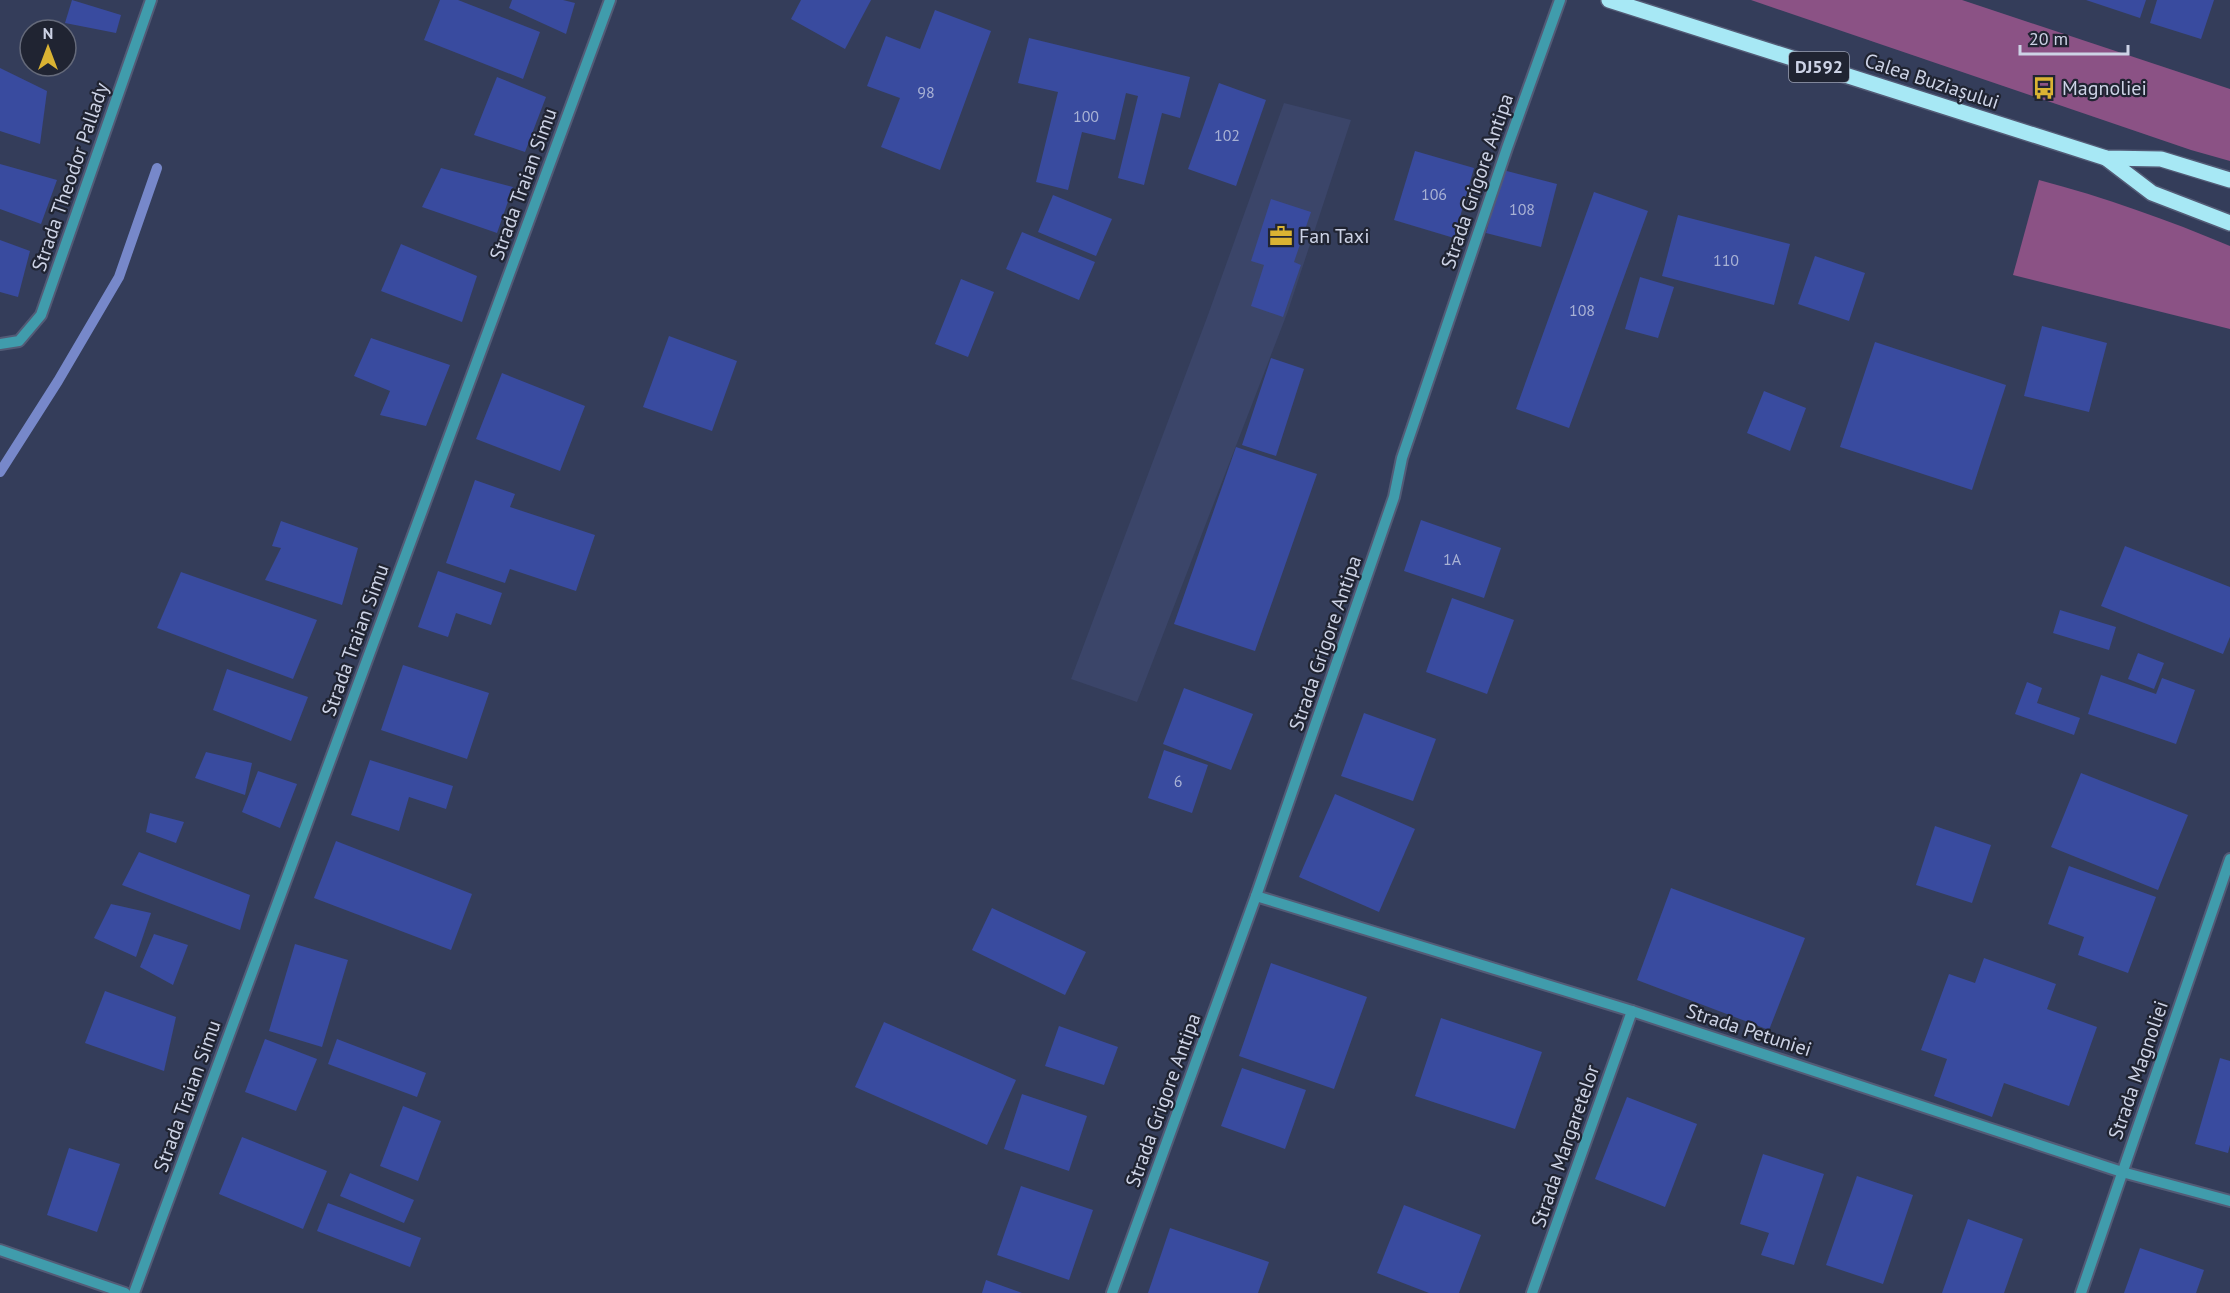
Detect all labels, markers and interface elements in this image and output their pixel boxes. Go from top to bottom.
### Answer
north arrow [18,18,78,78]
scale bar [2020,18,2128,56]
text: N [43,23,53,43]
text: 20 m [2029,27,2068,50]
street label: Calea Buziașului [1861,47,2003,115]
road number: DJ592 [1789,52,1849,82]
bus stop icon: Magnoliei [2031,75,2057,101]
place label: Magnoliei [2062,75,2147,101]
street label: Strada Theodor Pallady [25,79,115,275]
house number: 98 [917,82,935,102]
street label: Strada Grigore Antipa [1435,90,1519,272]
street label: Strada Traian Simu [483,104,563,264]
house number: 100 [1073,106,1099,126]
house number: 102 [1214,125,1240,145]
house number: 106 [1421,184,1447,204]
house number: 108 [1509,199,1535,219]
office icon: Fan Taxi [1268,223,1294,249]
place label: Fan Taxi [1299,223,1370,249]
house number: 110 [1713,250,1739,270]
house number: 108 [1569,300,1595,320]
house number: 1A [1443,549,1462,569]
street label: Strada Grigore Antipa [1283,552,1367,734]
street label: Strada Traian Simu [315,560,395,720]
house number: 6 [1174,771,1182,791]
street label: Strada Magnoliei [2102,997,2174,1143]
street label: Strada Petuniei [1683,998,1815,1062]
street label: Strada Grigore Antipa [1119,1009,1207,1191]
street label: Strada Traian Simu [147,1016,227,1176]
street label: Strada Margaretelor [1525,1061,1605,1231]

